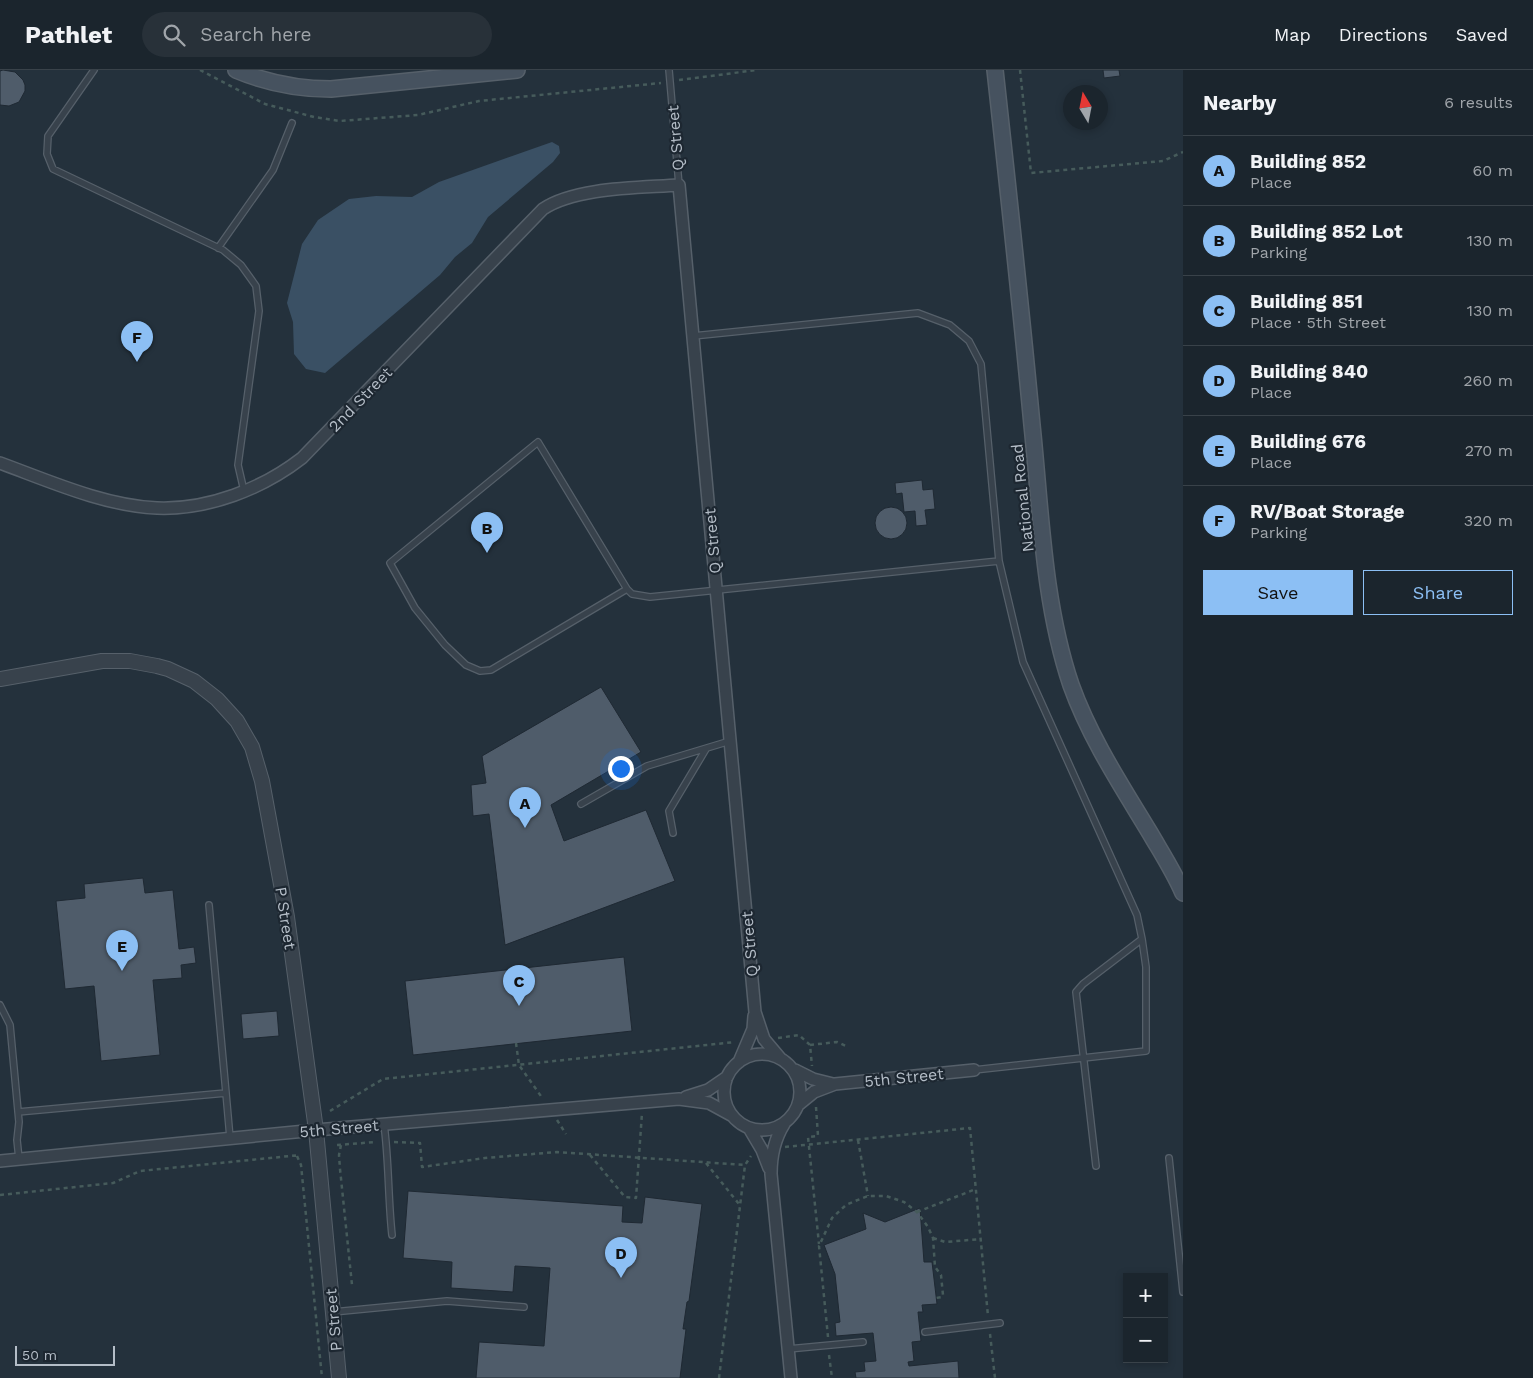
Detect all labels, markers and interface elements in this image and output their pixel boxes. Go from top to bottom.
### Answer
search box [142,12,492,57]
text: Pathlet [25,21,112,49]
icon: search [160,21,188,49]
text: Search here [200,23,312,46]
text: Map [1274,24,1311,45]
text: Directions [1339,24,1428,45]
text: Saved [1456,24,1508,45]
north arrow [1063,85,1108,130]
text: Nearby [1203,90,1276,115]
text: 6 results [1444,93,1513,112]
street label: Q Street [663,104,688,171]
text: Building 852 [1250,150,1366,173]
text: A [1214,161,1224,180]
text: 60 m [1473,161,1513,180]
text: Place [1250,173,1292,192]
text: Building 852 Lot [1250,220,1402,243]
text: B [1214,231,1224,250]
text: 130 m [1467,231,1513,250]
text: Parking [1250,243,1307,262]
text: Building 851 [1250,290,1363,313]
text: C [1214,301,1224,320]
text: 130 m [1467,301,1513,320]
text: Place · 5th Street [1250,313,1386,332]
pin: F [121,321,153,362]
text: Building 840 [1250,360,1368,383]
street label: 2nd Street [325,363,396,436]
text: D [1213,371,1225,390]
text: 260 m [1463,371,1513,390]
text: Place [1250,383,1292,402]
text: Building 676 [1250,430,1366,453]
text: E [1214,441,1224,460]
text: 270 m [1465,441,1513,460]
street label: National Road [1007,443,1038,553]
text: Place [1250,453,1292,472]
text: RV/Boat Storage [1250,500,1405,523]
street label: Q Street [700,507,725,574]
text: F [1214,511,1224,530]
text: 320 m [1464,511,1513,530]
pin: B [471,512,503,553]
text: Parking [1250,523,1307,542]
button: Save [1203,570,1353,615]
button: Share [1363,570,1513,615]
your location [608,756,634,782]
pin: A [509,787,541,828]
street label: P Street [271,885,300,951]
street label: Q Street [737,910,762,977]
pin: E [106,930,138,971]
pin: C [503,965,535,1006]
street label: 5th Street [864,1064,945,1091]
street label: 5th Street [299,1116,380,1141]
pin: D [605,1237,637,1278]
map controls [1123,1273,1168,1363]
button: + [1123,1273,1168,1318]
street label: P Street [321,1287,346,1352]
button: − [1123,1318,1168,1363]
scale bar [15,1343,115,1366]
text: 50 m [22,1347,57,1363]

